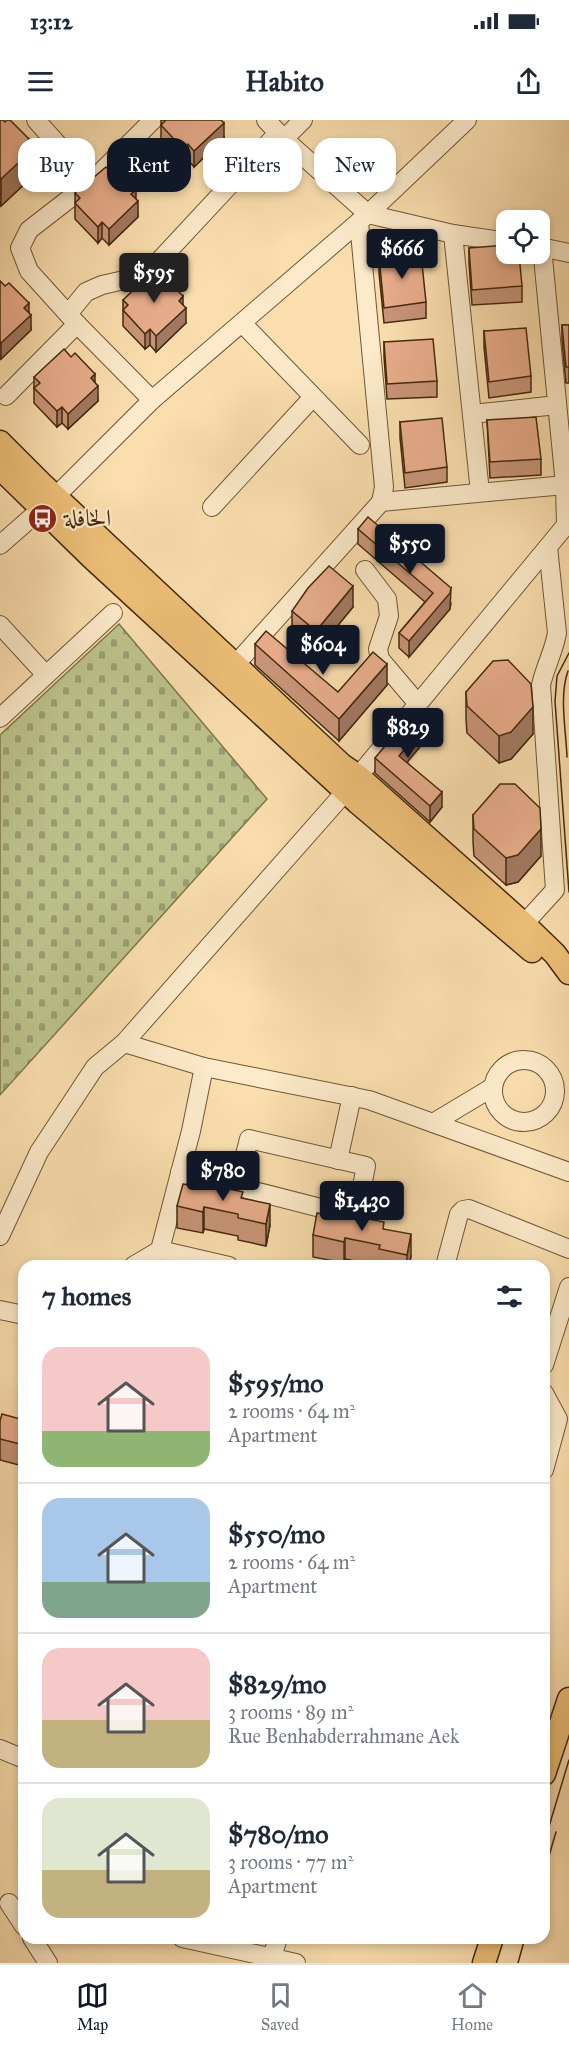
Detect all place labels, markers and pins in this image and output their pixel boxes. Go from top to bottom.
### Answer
pin: $666 [366,229,438,280]
pin: $595 [118,253,190,304]
bus stop icon: الحافلة [27,502,59,534]
place label: الحافلة [63,503,111,533]
pin: $550 [374,524,446,575]
pin: $604 [287,625,359,676]
pin: $829 [372,708,444,759]
pin: $780 [187,1151,259,1202]
pin: $1,430 [313,1181,411,1232]

